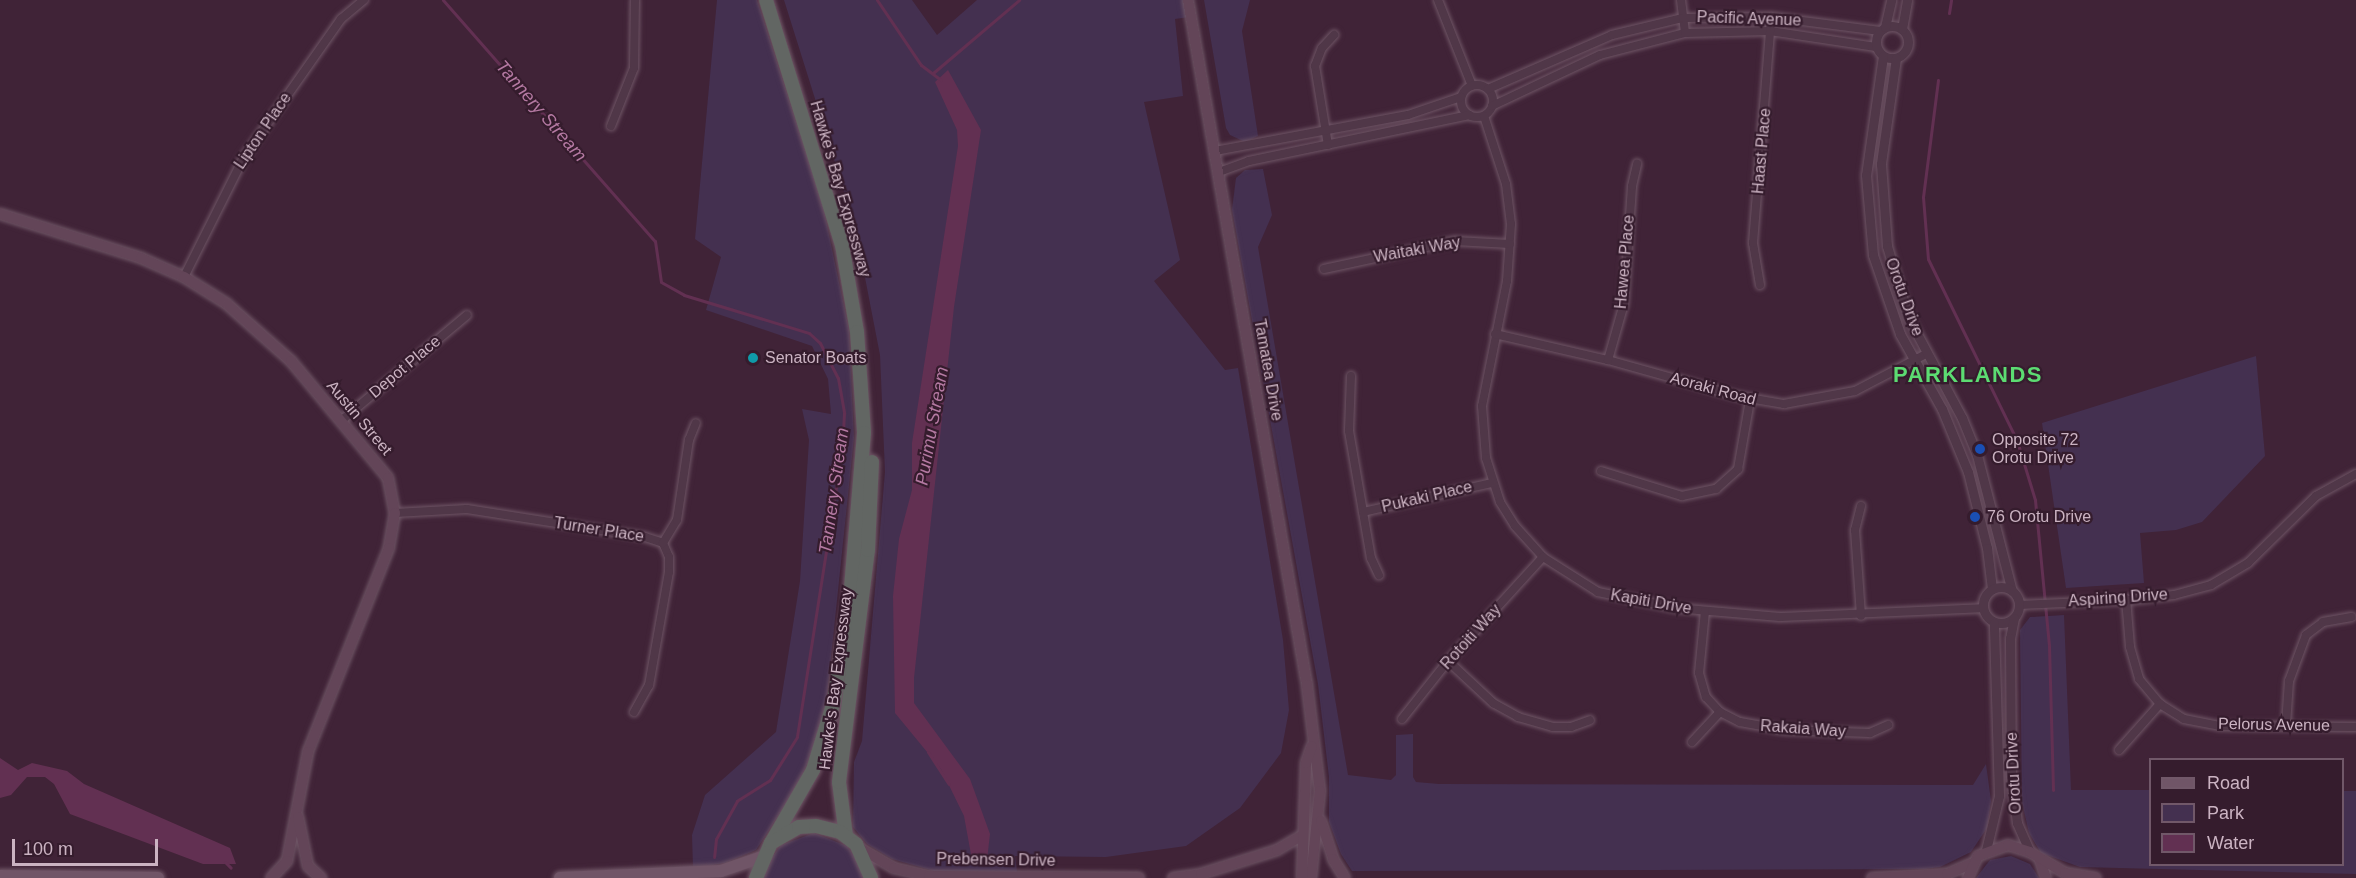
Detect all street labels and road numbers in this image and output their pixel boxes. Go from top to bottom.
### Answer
street label: Pacific Avenue [1696,8,1802,30]
street label: Lipton Place [230,89,296,173]
street label: Hawke's Bay Expressway [806,99,874,279]
street label: Haast Place [1749,107,1775,195]
street label: Hawea Place [1611,214,1639,310]
street label: Waitaki Way [1372,233,1462,267]
street label: Orotu Drive [1881,255,1927,339]
street label: Tamatea Drive [1250,318,1286,422]
street label: Depot Place [365,332,445,402]
street label: Aoraki Road [1668,368,1758,410]
street label: Austin Street [322,377,396,459]
street label: Pukaki Place [1380,477,1474,517]
street label: Turner Place [553,513,645,547]
street label: Kapiti Drive [1609,585,1693,619]
street label: Aspiring Drive [2068,585,2168,611]
street label: Hawke's Bay Expressway [815,587,857,771]
street label: Rotoiti Way [1437,600,1505,674]
street label: Pelorus Avenue [2218,714,2330,736]
street label: Rakaia Way [1760,716,1846,742]
street label: Orotu Drive [2002,732,2026,814]
street label: Prebensen Drive [936,849,1056,871]

